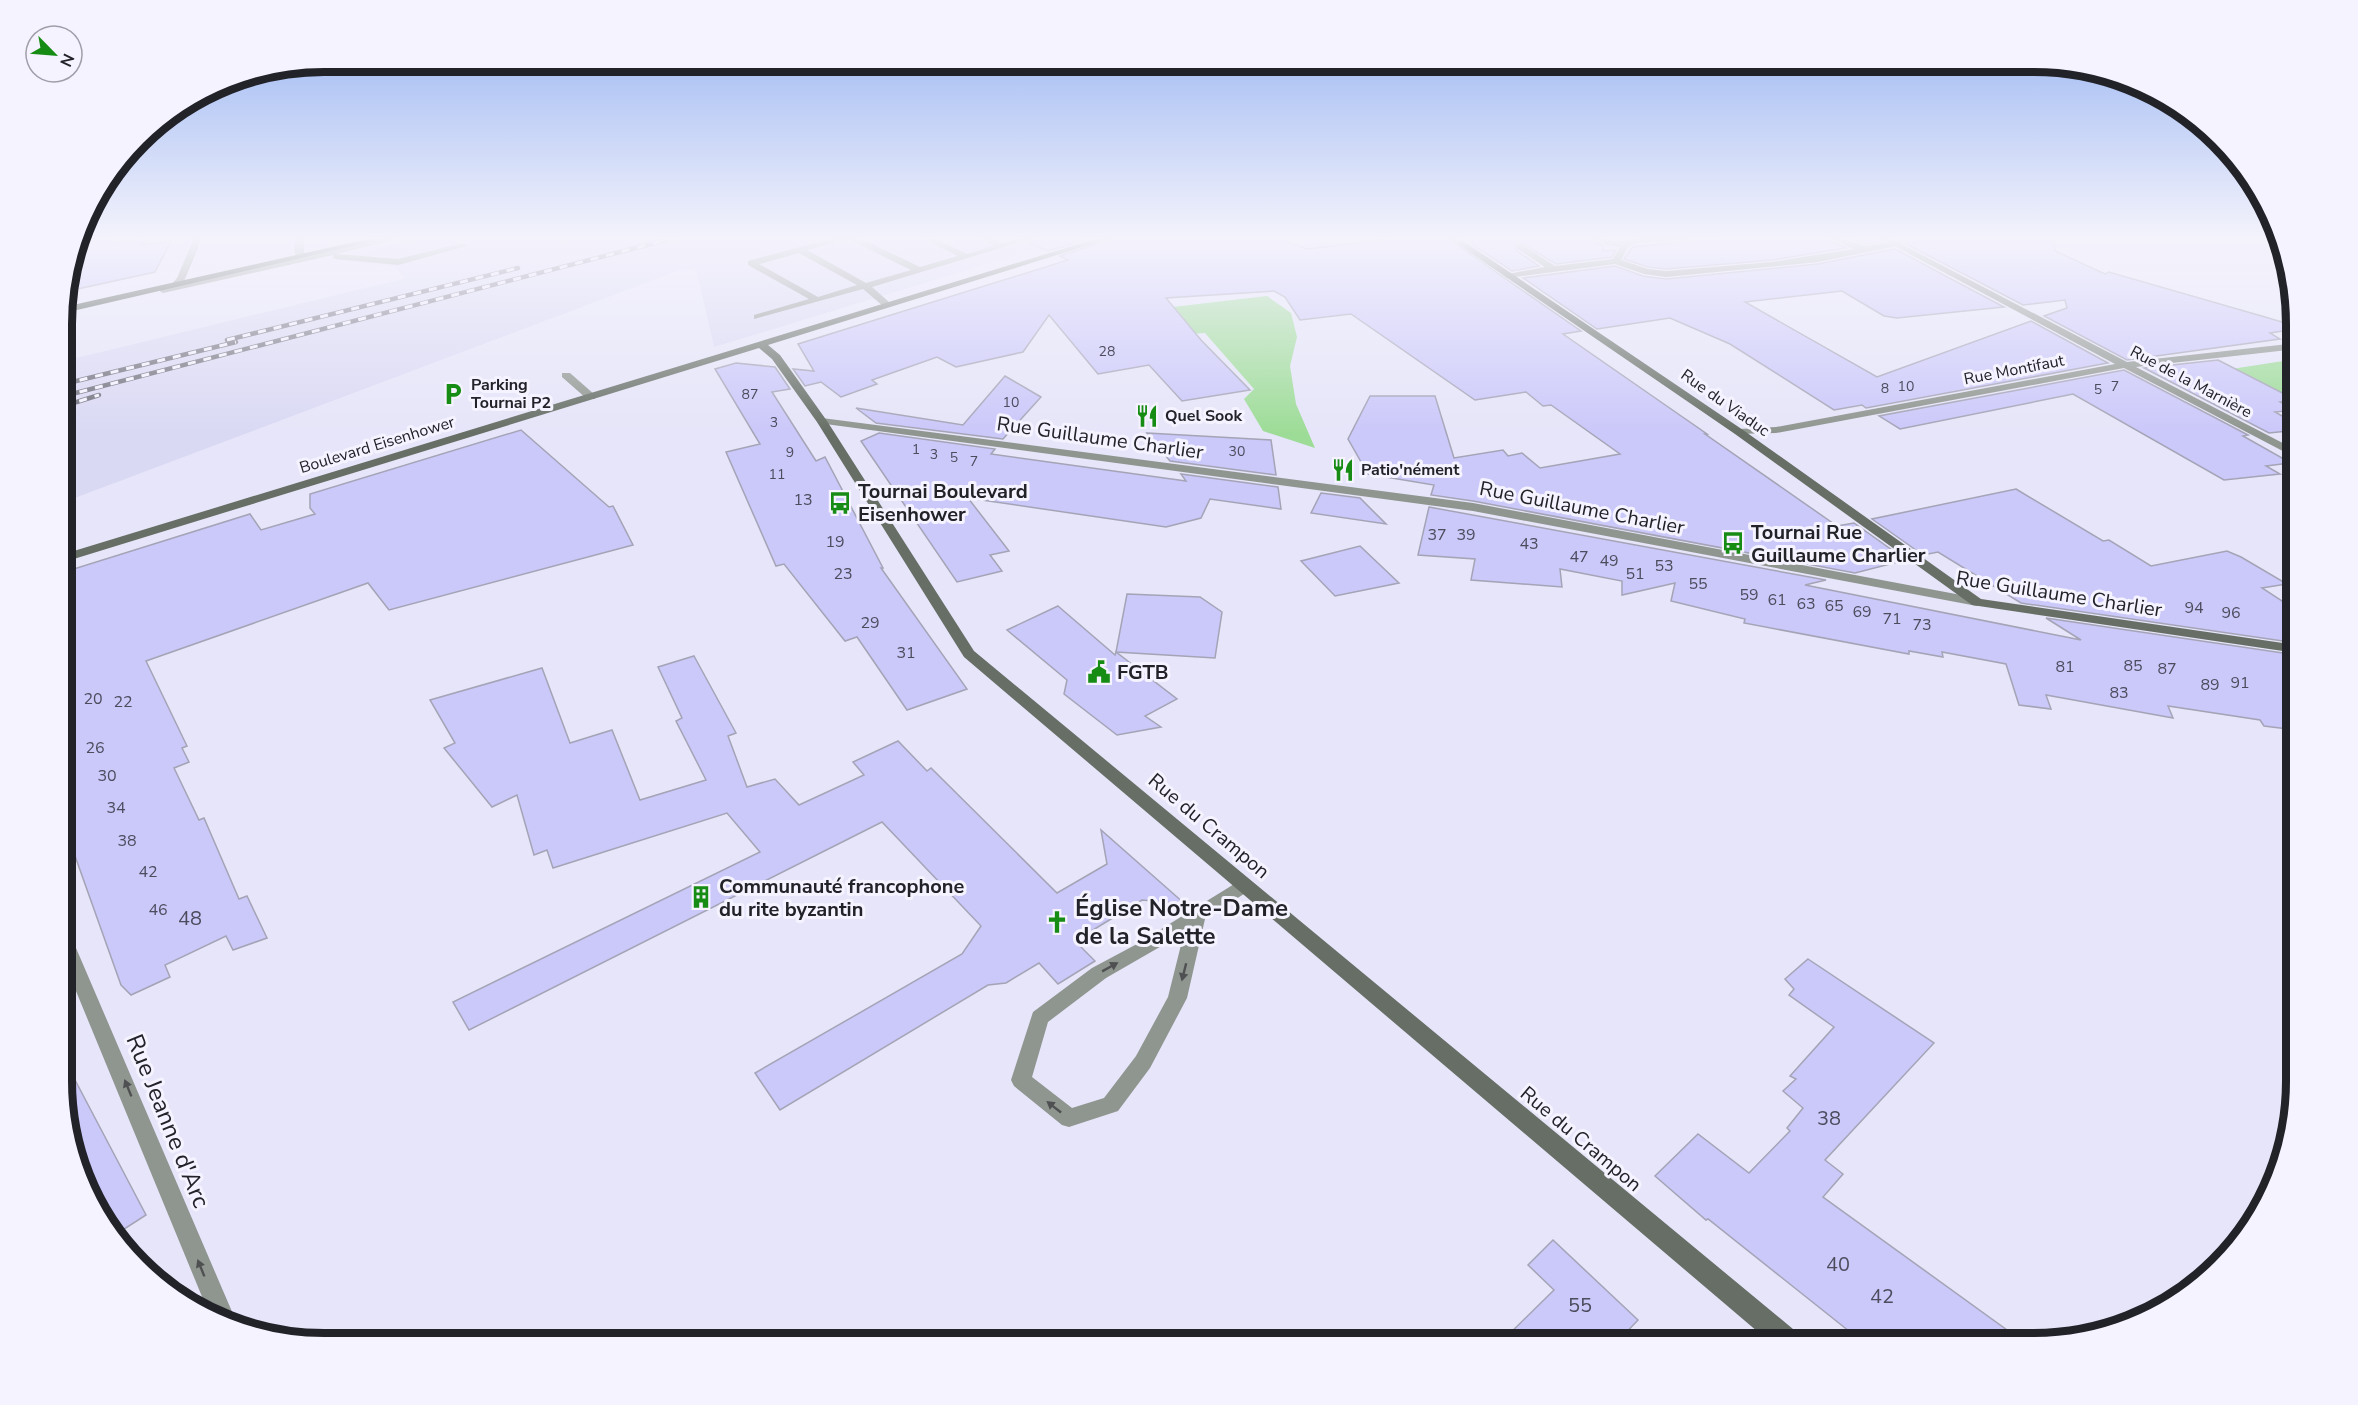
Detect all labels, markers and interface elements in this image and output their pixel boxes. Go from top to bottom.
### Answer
north arrow [24,24,84,84]
text: N [54,50,79,70]
street label: Rue de la Marnière [2126,341,2256,423]
house number: 28 [1099,342,1115,361]
street label: Rue Montifaut [1962,349,2066,390]
street label: Rue du Viaduc [1676,364,1774,442]
place label: Parking Tournai P2 [471,374,551,414]
house number: 10 [1898,377,1914,396]
house number: 7 [2111,377,2119,396]
house number: 8 [1881,379,1889,398]
house number: 5 [2094,380,2102,399]
parking icon: Parking Tournai P2 [440,381,466,407]
house number: 87 [742,385,758,404]
house number: 10 [1003,393,1019,412]
restaurant icon: Quel Sook [1134,403,1160,429]
place label: Quel Sook [1165,405,1242,427]
street label: Rue Guillaume Charlier [995,410,1205,466]
street label: Boulevard Eisenhower [297,411,458,479]
house number: 3 [770,413,778,432]
house number: 1 [912,440,920,459]
house number: 30 [1229,442,1245,461]
house number: 9 [786,443,794,462]
house number: 3 [930,445,938,464]
house number: 5 [950,448,958,467]
house number: 7 [970,452,978,471]
restaurant icon: Patio'nément [1330,457,1356,483]
place label: Patio'nément [1361,459,1460,481]
house number: 11 [769,465,785,484]
street label: Rue Guillaume Charlier [1477,475,1687,541]
place label: Tournai Boulevard Eisenhower [858,478,1028,528]
house number: 13 [793,489,813,511]
bus stop icon: Tournai Boulevard Eisenhower [827,490,853,516]
place label: Tournai Rue Guillaume Charlier [1751,519,1926,569]
house number: 37 [1427,524,1447,546]
house number: 39 [1456,524,1476,546]
bus stop icon: Tournai Rue Guillaume Charlier [1720,530,1746,556]
house number: 19 [825,531,845,553]
house number: 43 [1519,533,1539,555]
house number: 47 [1569,546,1589,568]
house number: 49 [1599,550,1619,572]
house number: 53 [1654,555,1674,577]
house number: 23 [833,563,853,585]
house number: 51 [1625,563,1645,585]
street label: Rue Guillaume Charlier [1954,564,2164,624]
house number: 55 [1688,573,1708,595]
house number: 59 [1739,584,1759,606]
house number: 61 [1767,589,1787,611]
house number: 63 [1796,593,1816,615]
house number: 65 [1824,595,1844,617]
house number: 94 [2184,597,2204,619]
house number: 69 [1852,601,1872,623]
house number: 96 [2221,602,2241,624]
house number: 71 [1882,608,1902,630]
house number: 29 [860,612,880,634]
house number: 73 [1912,614,1932,636]
house number: 31 [896,642,916,664]
house number: 85 [2123,655,2143,677]
house number: 81 [2055,656,2075,678]
house number: 87 [2157,658,2177,680]
public building icon: FGTB [1086,659,1112,685]
place label: FGTB [1117,659,1169,686]
house number: 91 [2230,672,2250,694]
house number: 89 [2200,674,2220,696]
house number: 83 [2109,682,2129,704]
house number: 20 [83,688,103,710]
house number: 22 [113,691,133,713]
house number: 26 [85,737,105,759]
house number: 30 [97,765,117,787]
street label: Rue du Crampon [1143,767,1275,885]
house number: 34 [106,797,126,819]
house number: 38 [117,830,137,852]
house number: 42 [138,861,158,883]
place label: Communauté francophone du rite byzantin [719,873,964,923]
building icon: Communauté francophone du rite byzantin [688,884,714,910]
place label: Église Notre-Dame de la Salette [1075,892,1288,952]
house number: 46 [148,899,168,921]
house number: 48 [178,905,202,932]
church icon: Église Notre-Dame de la Salette [1044,909,1070,935]
one-way arrow [1102,962,1119,972]
one-way arrow [1178,963,1188,981]
street label: Rue Jeanne d'Arc [119,1030,217,1212]
one-way arrow [123,1079,132,1097]
street label: Rue du Crampon [1515,1080,1647,1198]
one-way arrow [1046,1100,1062,1113]
house number: 38 [1817,1105,1841,1132]
house number: 40 [1826,1251,1850,1278]
one-way arrow [196,1259,206,1277]
house number: 42 [1870,1283,1894,1310]
house number: 55 [1568,1292,1592,1319]

